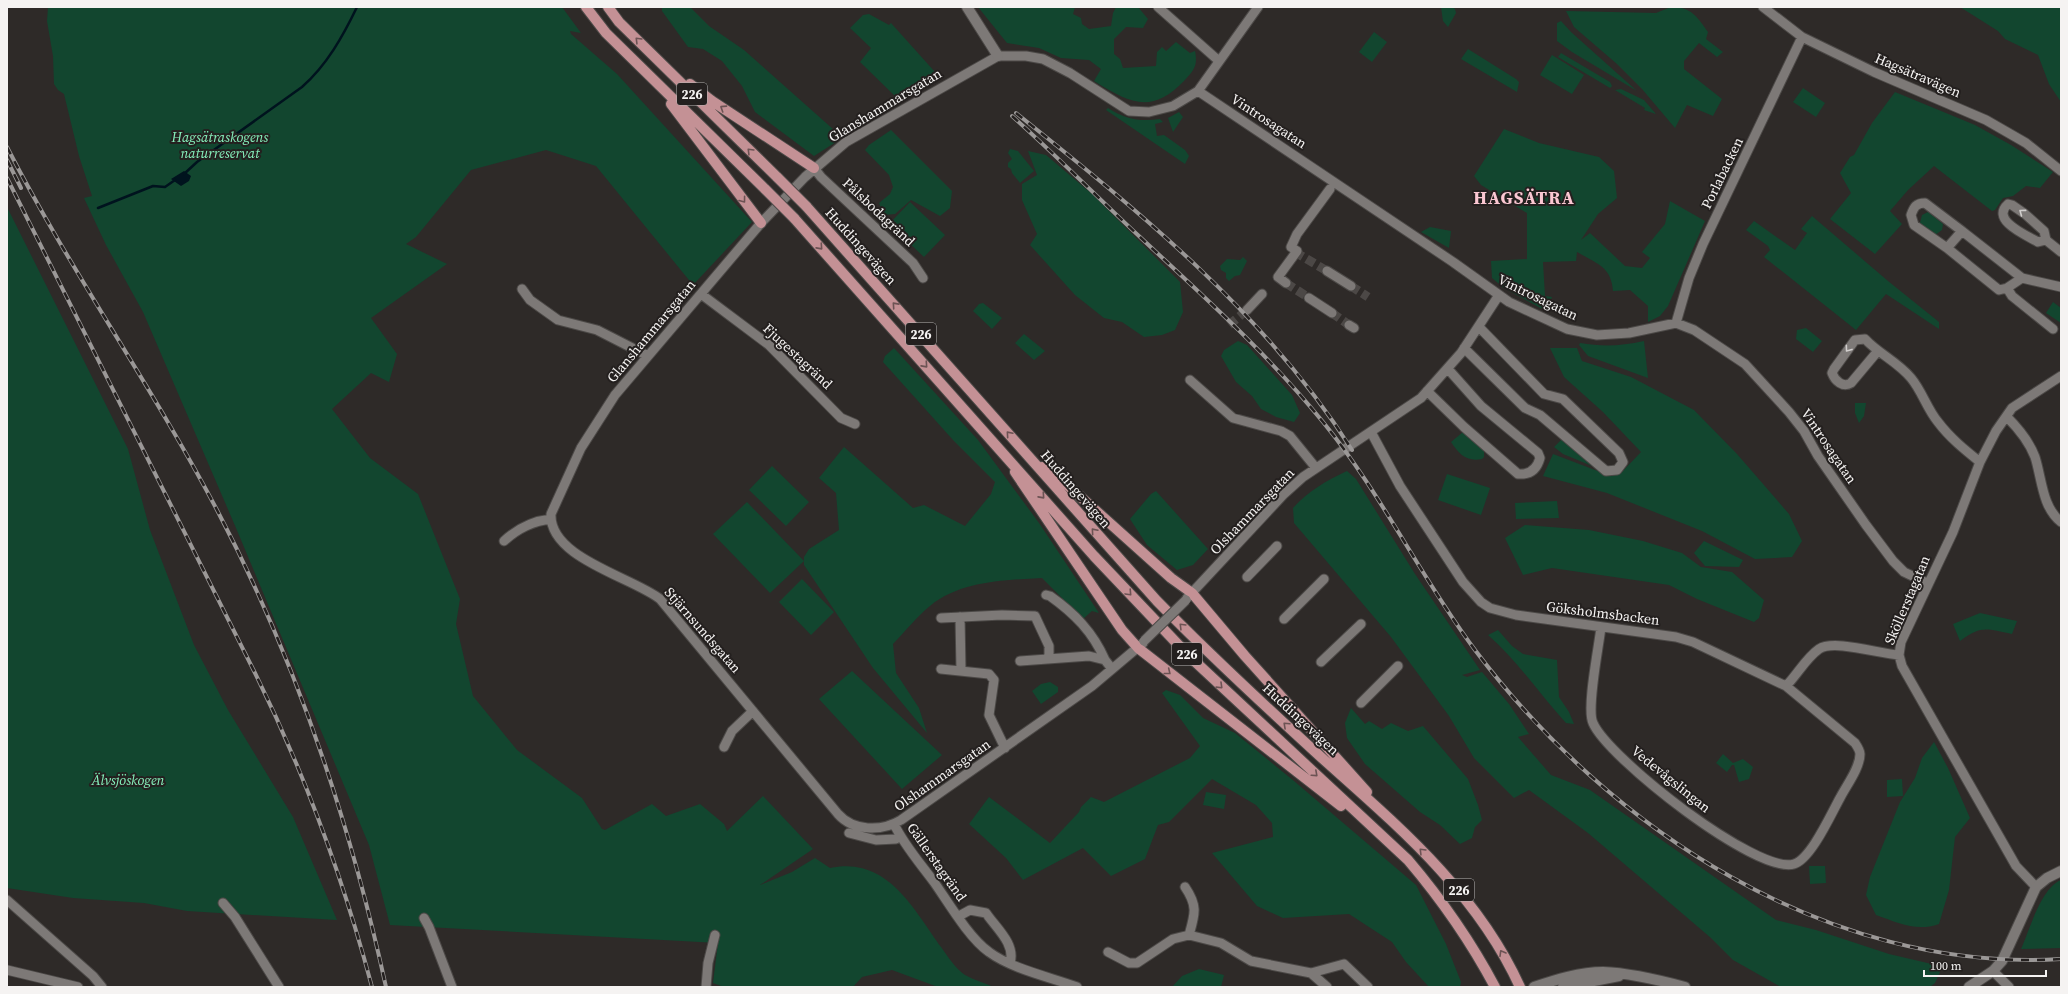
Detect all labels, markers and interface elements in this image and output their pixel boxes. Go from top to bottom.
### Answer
one-way arrow [635,37,642,45]
street label: Hagsätravägen [1872,48,1965,102]
street label: Glanshammarsgatan [825,63,946,147]
road number: 226 [677,83,707,105]
street label: Vintrosagatan [1227,89,1311,153]
one-way arrow [720,106,727,113]
park label: Hagsätraskogens naturreservat [171,127,269,163]
street label: Porlabacken [1696,133,1748,212]
one-way arrow [747,148,755,156]
street label: Pålsbodagränd [838,173,920,251]
district label: HAGSÄTRA [1473,185,1575,210]
one-way arrow [738,195,745,202]
street label: Huddingevägen [821,203,902,289]
one-way arrow [2019,209,2026,216]
one-way arrow [815,242,822,250]
street label: Vintrosagatan [1495,269,1582,325]
street label: Glanshammarsgatan [602,275,700,387]
one-way arrow [892,302,899,310]
street label: Fjugestagränd [759,319,837,393]
road number: 226 [906,323,936,345]
one-way arrow [1846,345,1853,352]
one-way arrow [920,360,928,368]
street label: Vintrosagatan [1796,404,1862,488]
one-way arrow [1007,431,1014,438]
street label: Huddingevägen [1036,445,1116,533]
street label: Olshammarsgatan [1205,463,1299,559]
one-way arrow [1038,491,1045,499]
one-way arrow [1091,528,1099,536]
street label: Sköllerstagatan [1879,552,1935,648]
street label: Stjärnsundsgatan [660,583,746,678]
one-way arrow [1124,588,1132,596]
street label: Göksholmsbacken [1545,596,1661,630]
one-way arrow [1179,623,1187,631]
road number: 226 [1172,643,1202,665]
one-way arrow [1164,668,1171,675]
street label: Huddingevägen [1258,678,1344,760]
one-way arrow [1215,681,1223,688]
one-way arrow [1284,723,1291,730]
street label: Olshammarsgatan [890,734,995,816]
street label: Vedevågslingan [1627,741,1715,818]
one-way arrow [1310,769,1318,777]
park label: Älvsjöskogen [90,770,165,790]
street label: Gällerstagränd [902,819,972,905]
one-way arrow [1419,848,1427,856]
road number: 226 [1444,879,1474,901]
one-way arrow [1500,949,1507,957]
scale bar [1924,952,2046,978]
text: 100 m [1930,958,1962,974]

